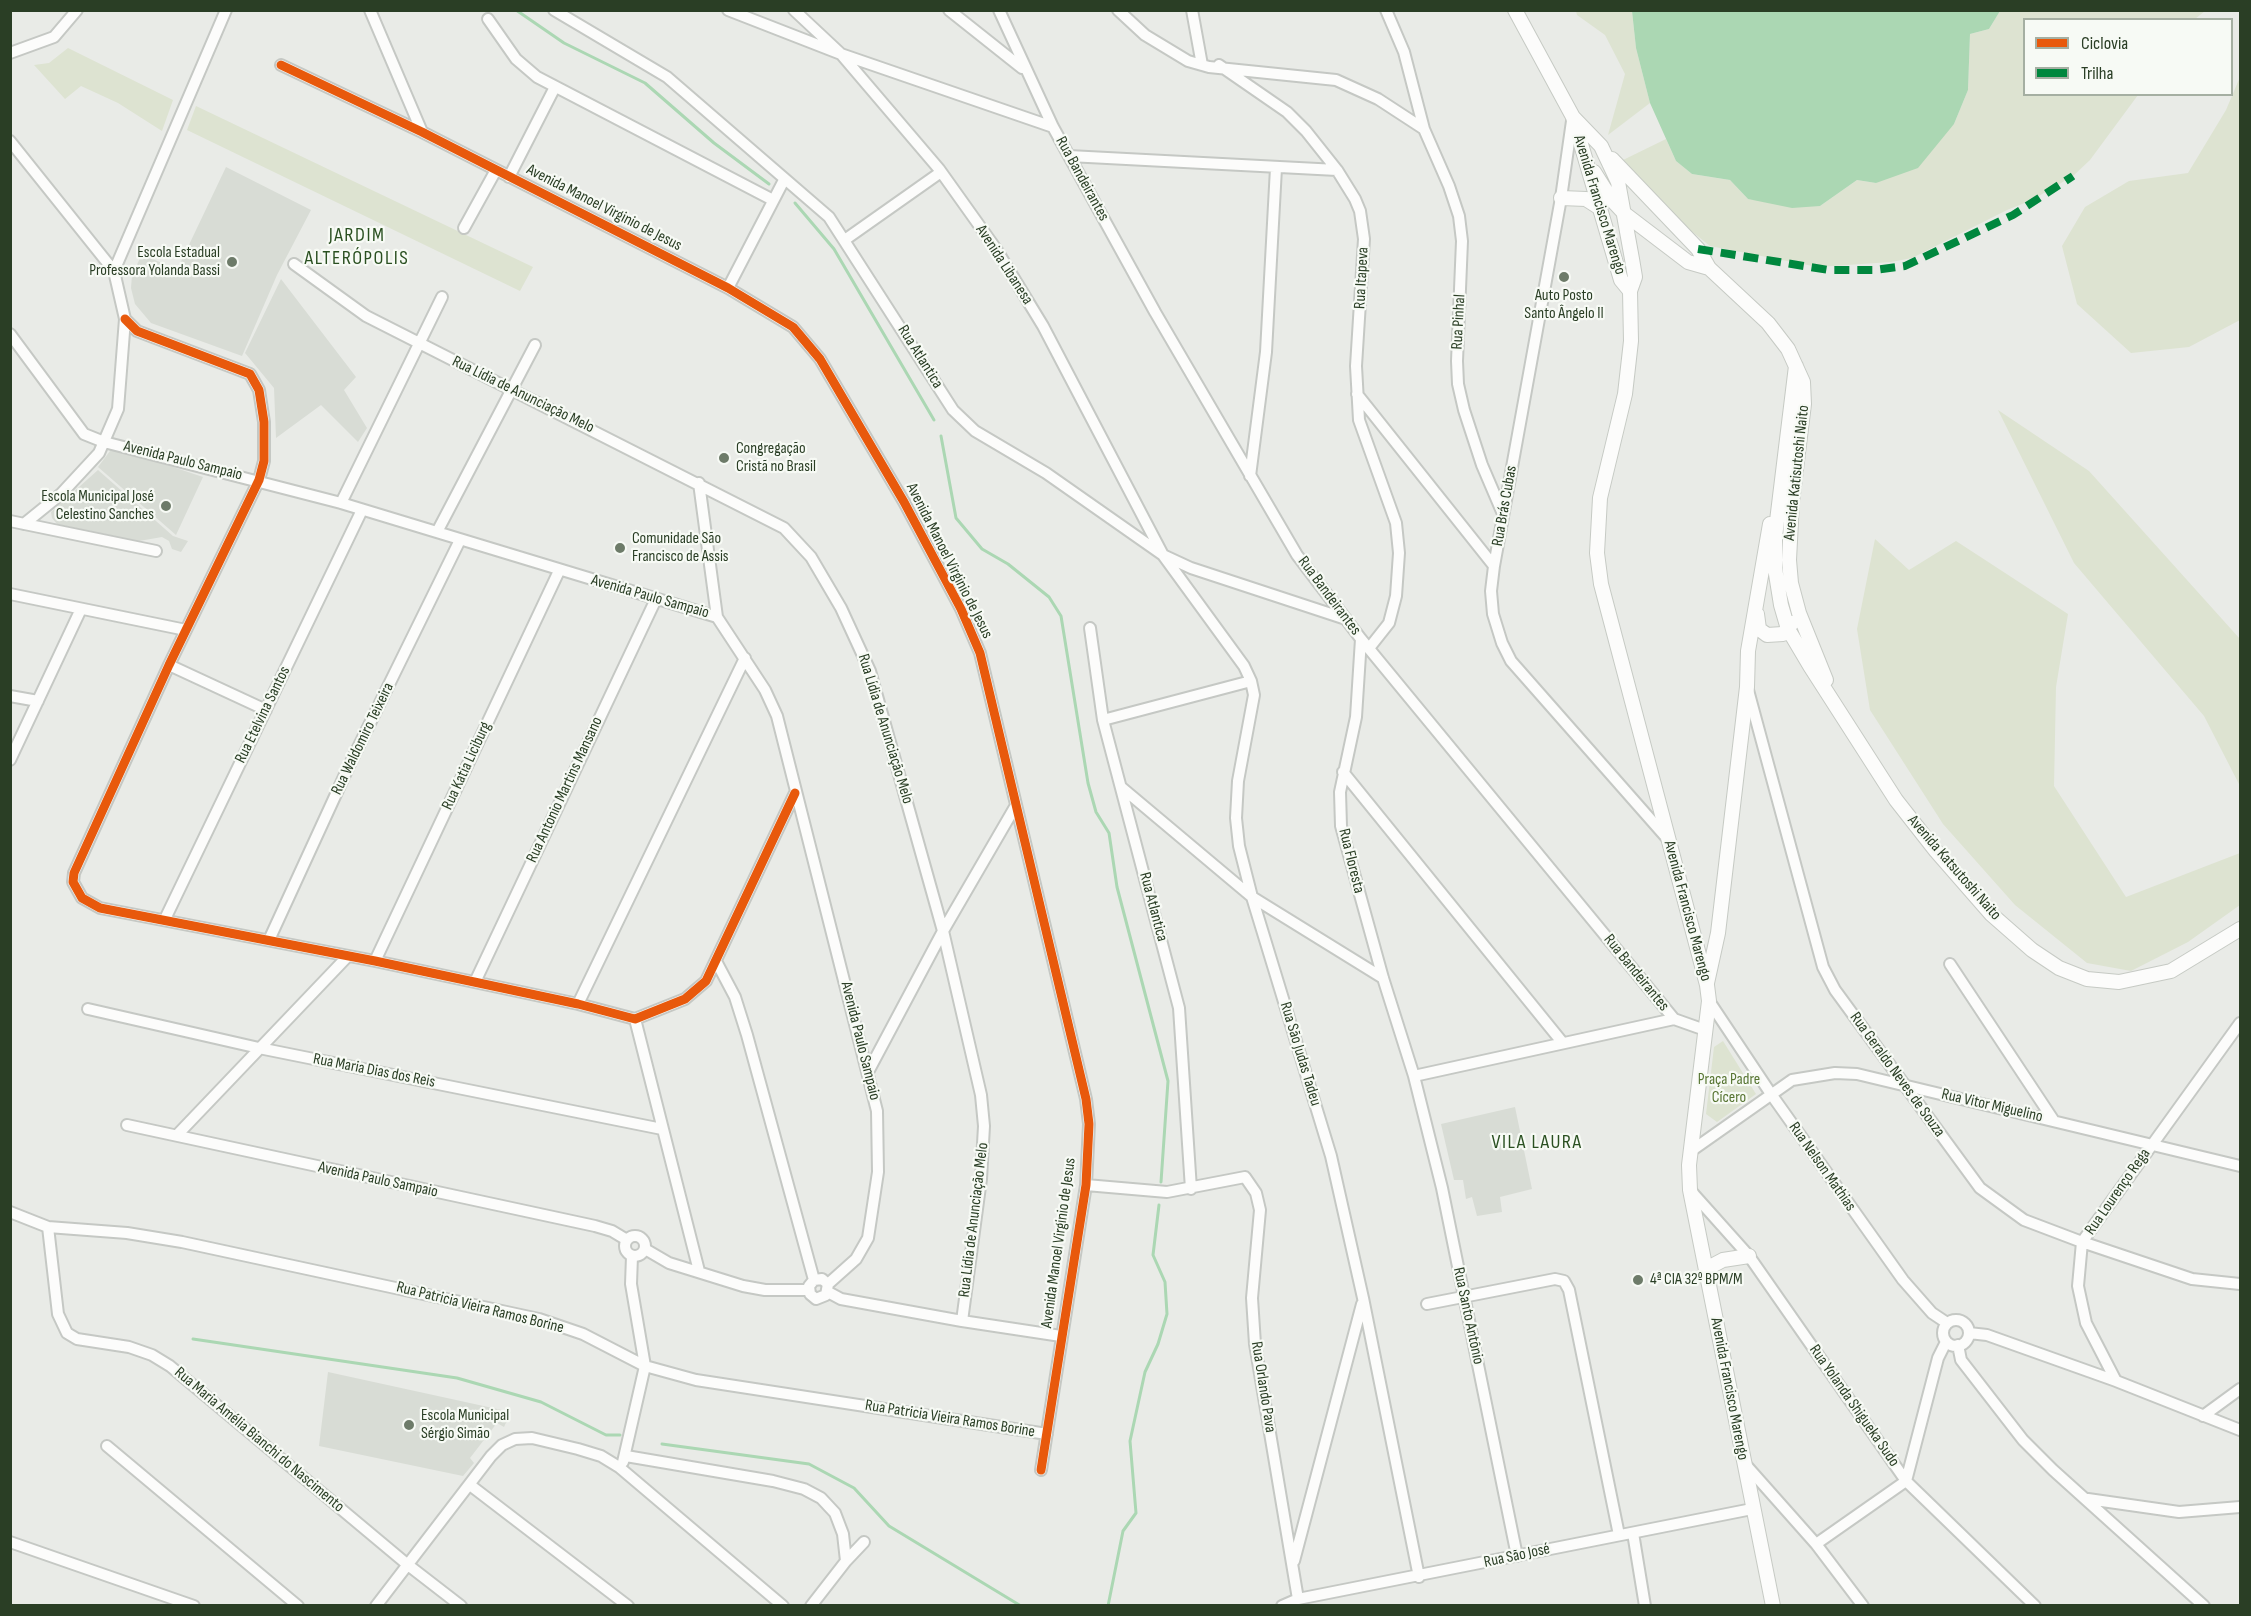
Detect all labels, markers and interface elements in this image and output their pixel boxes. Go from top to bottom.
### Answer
legend [2023,18,2233,96]
text: Ciclovia [2081,33,2128,54]
text: Trilha [2081,63,2113,84]
street label: Rua Bandeirantes [1051,133,1113,225]
street label: Avenida Francisco Marengo [1569,133,1629,277]
street label: Avenida Manoel Virginio de Jesus [523,160,685,256]
street label: Avenida Libanesa [971,222,1037,308]
district label: JARDIM ALTERÓPOLIS [305,224,409,271]
place label: Escola Estadual Professora Yolanda Bassi [89,243,220,281]
street label: Rua Itapeva [1351,247,1373,309]
marker: Escola Estadual Professora Yolanda Bassi [225,255,239,269]
marker: Auto Posto Santo Ângelo II [1557,270,1571,284]
place label: Auto Posto Santo Ângelo II [1524,286,1604,324]
street label: Rua Pinhal [1448,294,1470,350]
street label: Rua Atlantica [893,322,947,392]
street label: Rua Lídia de Anunciação Melo [449,352,597,438]
street label: Avenida Katisutoshi Naito [1780,404,1814,542]
street label: Avenida Paulo Sampaio [122,437,244,485]
place label: Congregação Cristã no Brasil [736,439,816,477]
marker: Congregação Cristã no Brasil [717,451,731,465]
street label: Rua Brás Cubas [1488,464,1522,548]
street label: Avenida Manoel Virginio de Jesus [901,480,997,642]
place label: Escola Municipal José Celestino Sanches [41,487,154,525]
marker: Escola Municipal José Celestino Sanches [159,499,173,513]
place label: Comunidade São Francisco de Assis [632,529,729,567]
marker: Comunidade São Francisco de Assis [613,541,627,555]
street label: Rua Bandeirantes [1293,553,1365,639]
street label: Avenida Paulo Sampaio [589,571,711,623]
street label: Rua Lídia de Anunciação Melo [853,652,917,806]
street label: Rua Etelvina Santos [231,663,295,767]
street label: Rua Waldomiro Teixeira [328,680,398,798]
street label: Rua Antonio Martins Mansano [523,714,607,866]
street label: Rua Katia Liciburg [438,719,496,813]
street label: Avenida Katsutoshi Naito [1903,811,2005,925]
street label: Rua Floresta [1334,827,1368,895]
street label: Avenida Francisco Marengo [1659,839,1715,983]
street label: Rua Atlantica [1135,870,1171,944]
street label: Rua Bandeirantes [1599,931,1673,1015]
street label: Avenida Paulo Sampaio [836,980,884,1102]
street label: Rua São Judas Tadeu [1275,1000,1325,1108]
street label: Rua Geraldo Neves de Souza [1845,1009,1949,1141]
street label: Rua Maria Dias dos Reis [311,1050,437,1092]
park label: Praça Padre Cícero [1698,1070,1760,1108]
street label: Rua Vitor Miguelino [1940,1085,2044,1127]
street label: Rua Nelson Mathias [1784,1119,1860,1215]
district label: VILA LAURA [1492,1131,1582,1155]
street label: Rua Lídia de Anunciação Melo [955,1141,993,1299]
street label: Rua Lourenço Rega [2081,1145,2155,1239]
street label: Avenida Manoel Virginio de Jesus [1038,1157,1080,1329]
street label: Avenida Paulo Sampaio [317,1158,439,1202]
street label: Rua Santo Antônio [1448,1266,1488,1366]
place label: 4ª CIA 32º BPM/M [1650,1270,1743,1290]
marker: 4ª CIA 32º BPM/M [1631,1273,1645,1287]
street label: Rua Patricia Vieira Ramos Borine [394,1278,566,1338]
street label: Avenida Francisco Marengo [1706,1316,1752,1462]
street label: Rua Orlando Pava [1246,1340,1280,1434]
street label: Rua Yolanda Shigueka Sudo [1805,1341,1903,1471]
street label: Rua Maria Amélia Bianchi do Nascimento [170,1363,348,1517]
street label: Rua Patricia Vieira Ramos Borine [864,1396,1036,1442]
place label: Escola Municipal Sérgio Simão [421,1406,509,1444]
marker: Escola Municipal Sérgio Simão [402,1418,416,1432]
street label: Rua São José [1482,1540,1552,1572]

